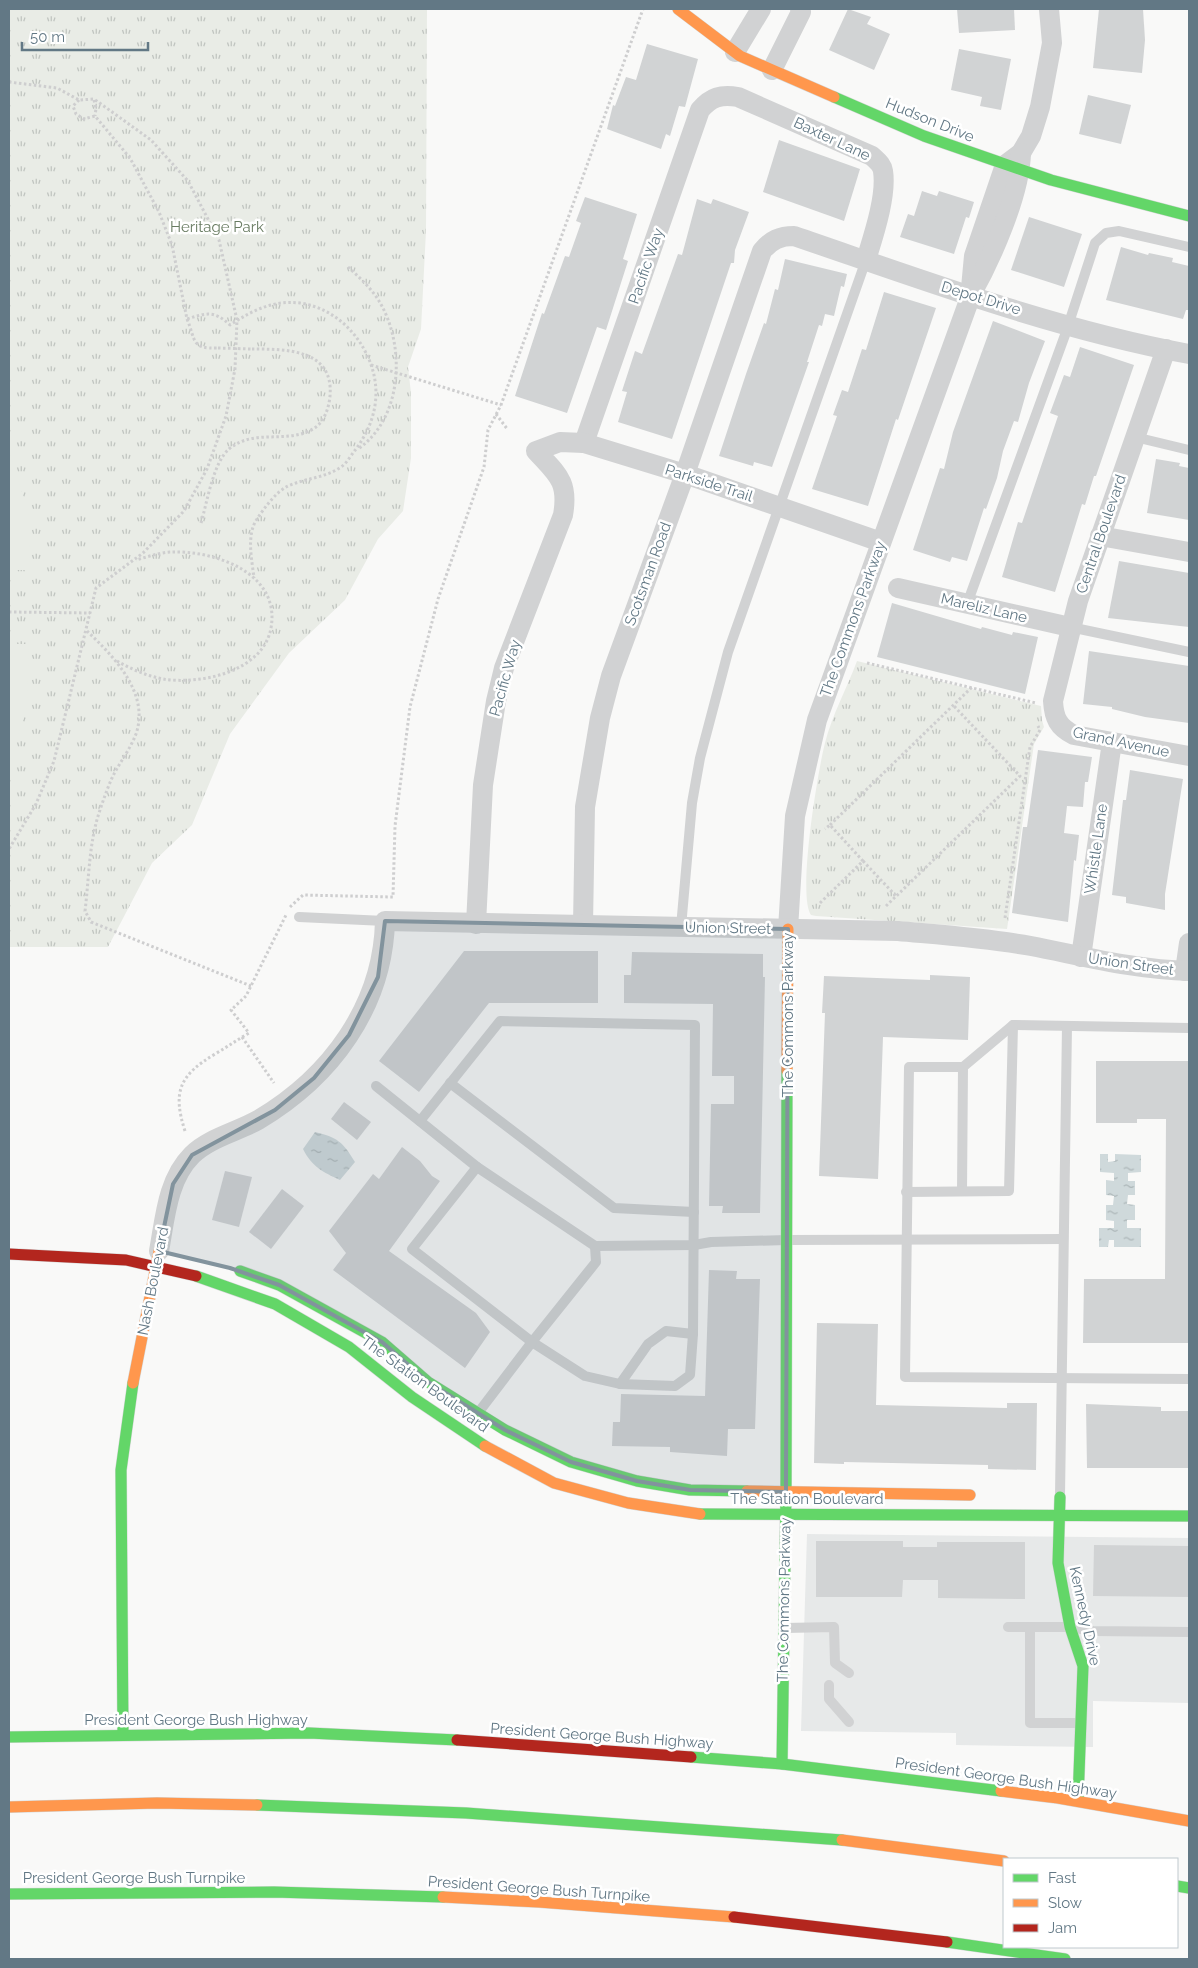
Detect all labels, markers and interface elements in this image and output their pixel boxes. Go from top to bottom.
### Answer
scale bar [22,20,149,52]
text: 50 m [30,28,65,46]
street label: Hudson Drive [883,94,977,146]
street label: Baxter Lane [791,113,873,165]
park label: Heritage Park [170,218,264,236]
street label: Pacific Way [625,226,667,306]
street label: Depot Drive [939,277,1023,319]
street label: Parkside Trail [663,460,756,506]
street label: Central Boulevard [1072,472,1130,596]
street label: Scotsman Road [621,520,675,628]
street label: The Commons Parkway [816,539,890,699]
street label: Mareliz Lane [939,589,1029,627]
street label: Pacific Way [485,638,525,718]
street label: Grand Avenue [1071,723,1171,761]
street label: Whistle Lane [1081,802,1111,895]
street label: Union Street [685,918,771,938]
street label: The Commons Parkway [779,933,797,1097]
street label: Union Street [1087,949,1175,979]
street label: Nash Boulevard [134,1225,172,1337]
street label: The Station Boulevard [358,1332,492,1436]
street label: The Station Boulevard [730,1490,884,1508]
street label: The Commons Parkway [774,1517,794,1683]
street label: Kennedy Drive [1066,1565,1104,1667]
street label: President George Bush Highway [84,1711,308,1729]
street label: President George Bush Highway [490,1719,714,1753]
street label: President George Bush Highway [894,1754,1118,1802]
legend [1003,1858,1178,1948]
street label: President George Bush Turnpike [23,1869,246,1887]
text: Fast [1048,1869,1076,1887]
street label: President George Bush Turnpike [427,1872,651,1906]
text: Slow [1048,1894,1082,1912]
text: Jam [1048,1919,1077,1937]

